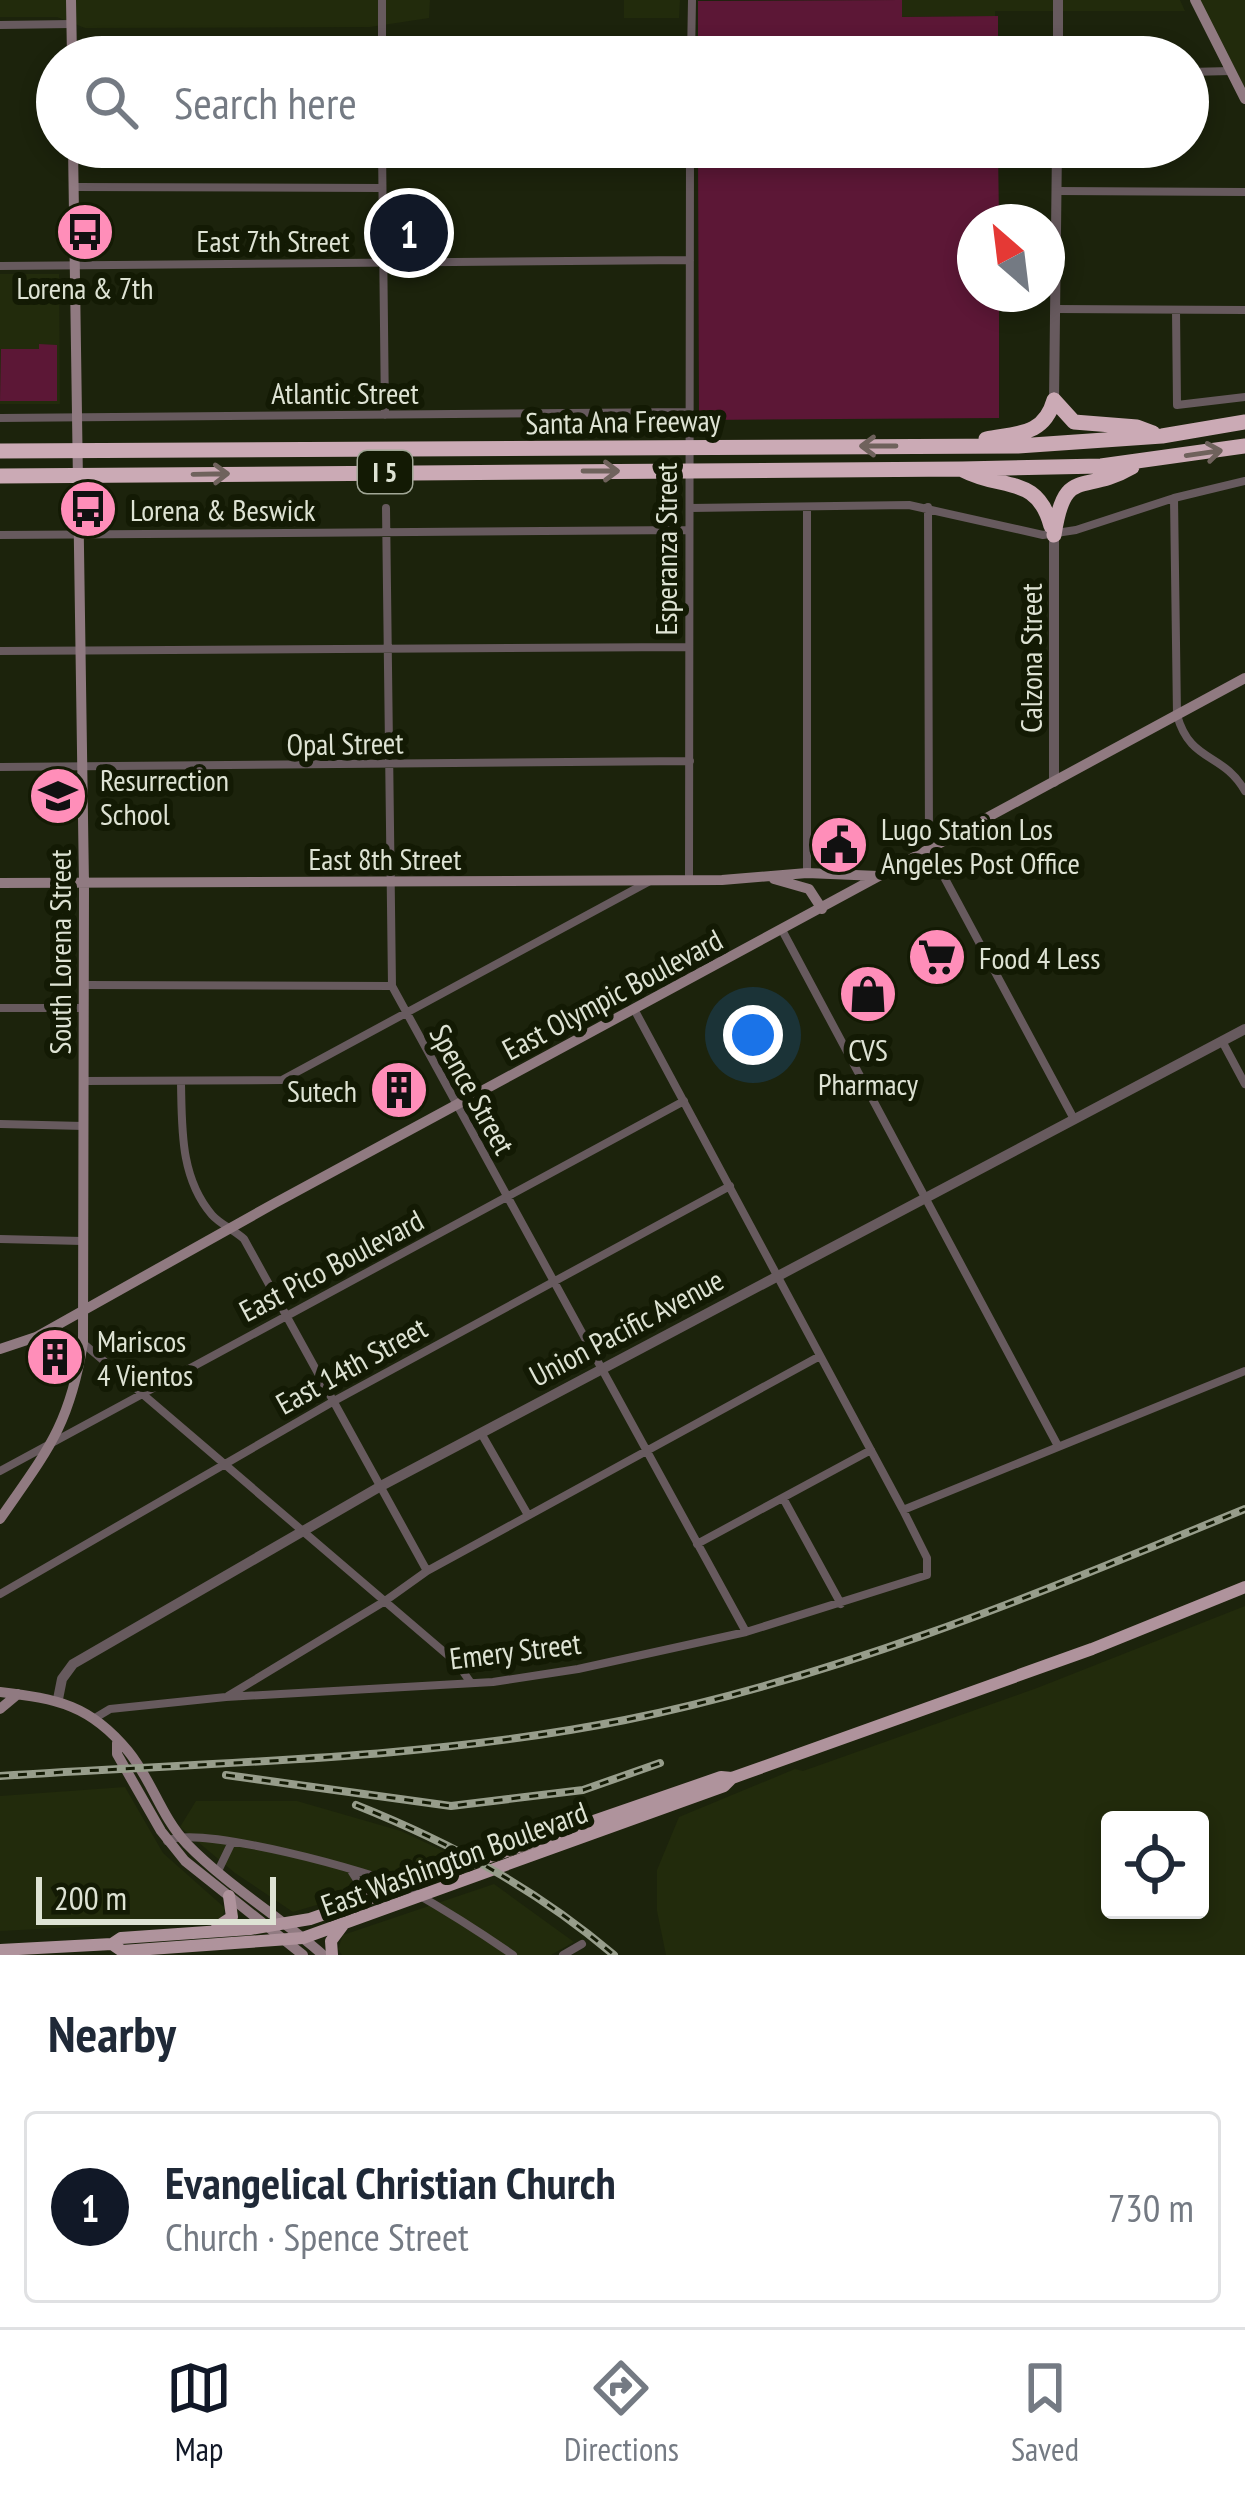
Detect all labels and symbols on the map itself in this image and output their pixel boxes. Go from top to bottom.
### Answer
pin: 1 [370,188,448,278]
bus stop icon: Lorena & 7th [54,201,116,263]
north arrow [957,204,1065,312]
street label: East 7th Street [197,221,350,260]
place label: Lorena & 7th [17,268,153,307]
street label: Atlantic Street [271,373,420,412]
street label: Santa Ana Freeway [525,400,722,442]
one-way arrow [859,435,898,458]
one-way arrow [1184,442,1223,464]
road number: I 5 [358,451,412,493]
one-way arrow [581,459,620,482]
street label: Esperanza Street [646,462,685,636]
one-way arrow [191,463,230,485]
bus stop icon: Lorena & Beswick [57,478,119,540]
place label: Lorena & Beswick [130,490,316,529]
street label: Calzona Street [1011,583,1050,733]
street label: Opal Street [286,722,405,764]
place label: Resurrection School [100,760,229,833]
school or university icon: Resurrection School [27,765,89,827]
place label: Lugo Station Los Angeles Post Office [881,809,1080,882]
public building icon: Lugo Station Los Angeles Post Office [808,814,870,876]
street label: East 8th Street [308,839,462,878]
street label: South Lorena Street [40,849,79,1054]
street label: East Olympic Boulevard [495,920,729,1068]
supermarket icon: Food 4 Less [906,926,968,988]
place label: Food 4 Less [979,938,1100,977]
shop icon: CVS Pharmacy [837,963,899,1025]
your location [723,1005,783,1065]
street label: Spence Street [421,1017,525,1161]
place label: CVS Pharmacy [818,1030,919,1103]
building icon: Sutech [368,1059,430,1121]
place label: Sutech [287,1071,357,1110]
street label: East Pico Boulevard [232,1200,430,1330]
street label: Union Pacific Avenue [522,1259,730,1395]
street label: East 14th Street [269,1307,434,1422]
place label: Mariscos 4 Vientos [97,1321,193,1394]
building icon: Mariscos 4 Vientos [24,1326,86,1388]
street label: Emery Street [447,1623,584,1677]
street label: East Washington Boulevard [315,1792,593,1924]
scale bar [36,1871,276,1924]

